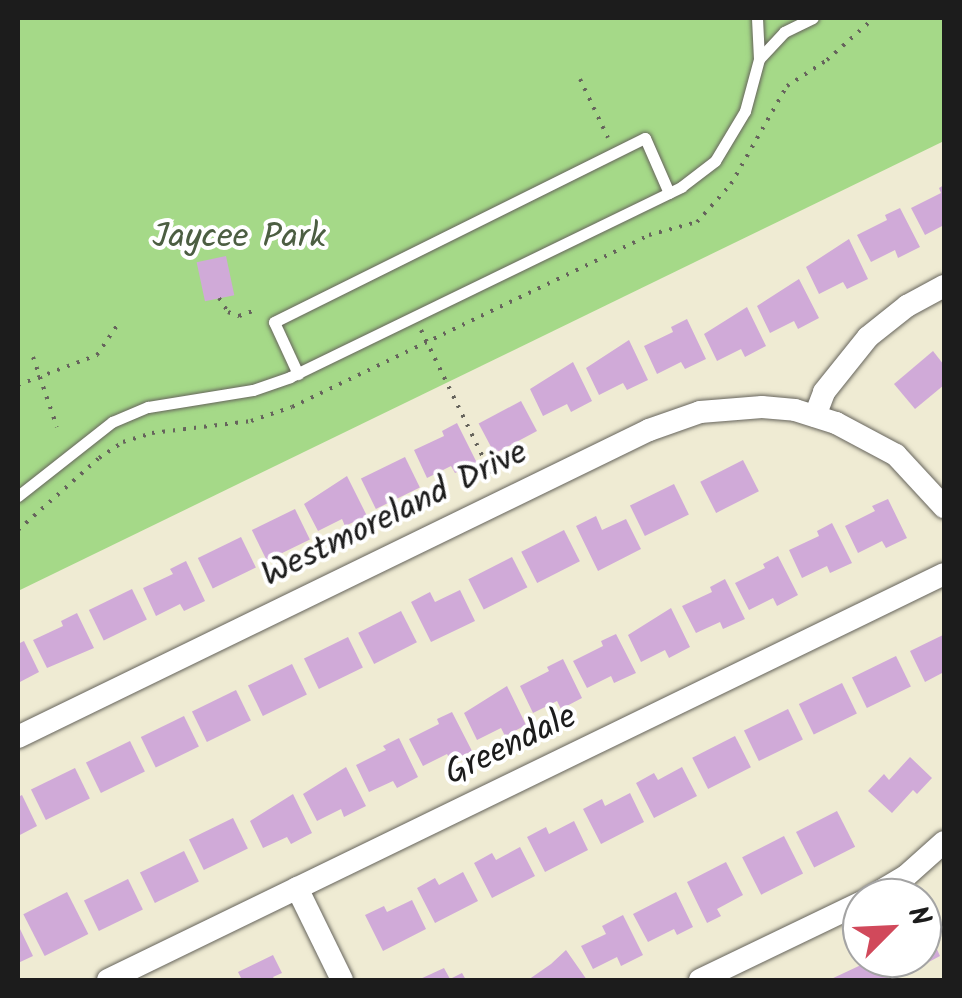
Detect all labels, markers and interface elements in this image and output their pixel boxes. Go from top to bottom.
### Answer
park label: Jaycee Park [152,217,326,259]
street label: Westmoreland Drive [255,432,535,598]
street label: Greendale [438,696,584,796]
north arrow [842,878,942,978]
text: N [894,899,942,934]

